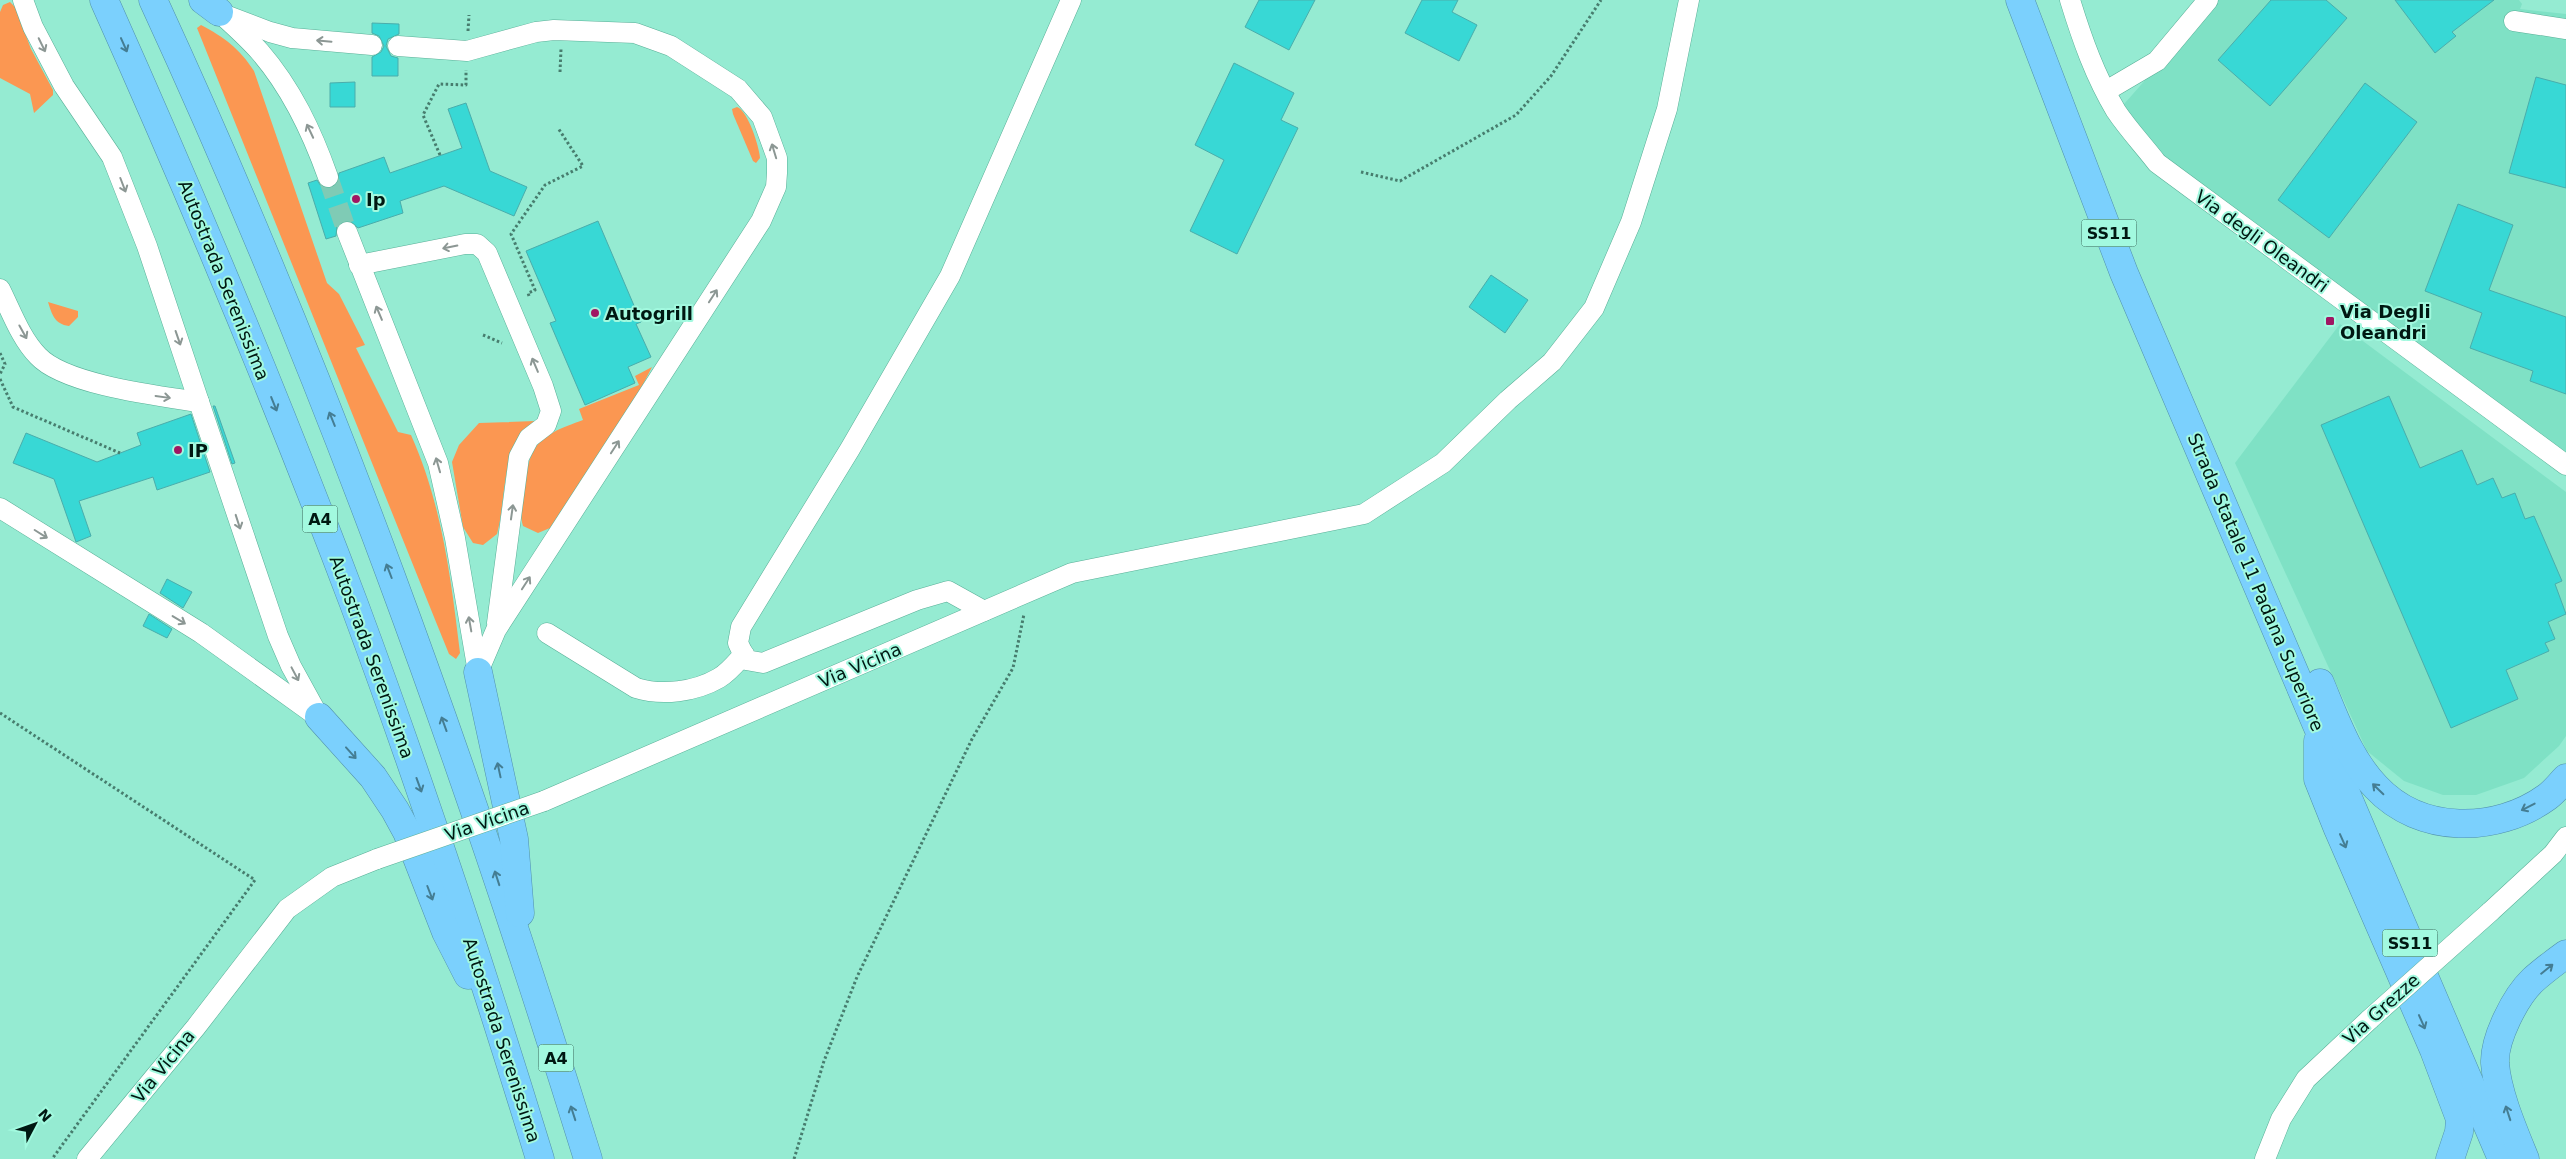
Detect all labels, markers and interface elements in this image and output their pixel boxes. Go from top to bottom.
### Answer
one-way arrow [316,36,332,46]
one-way arrow [38,37,47,52]
one-way arrow [119,37,129,52]
one-way arrow [304,124,314,139]
one-way arrow [769,144,779,160]
one-way arrow [119,177,129,192]
street label: Autostrada Serenissima [174,177,274,383]
street label: Via degli Oleandri [2191,186,2333,296]
place label: Ip [366,189,386,210]
marker: Ip [350,193,362,205]
road number: SS11 [2082,220,2136,247]
one-way arrow [442,242,458,252]
one-way arrow [708,289,718,303]
place label: Via Degli Oleandri [2340,301,2431,343]
place label: Autogrill [605,303,693,324]
one-way arrow [373,306,383,321]
marker: Autogrill [589,307,601,319]
marker: Via Degli Oleandri [2324,315,2336,327]
one-way arrow [18,325,28,340]
one-way arrow [173,330,183,346]
one-way arrow [529,357,538,372]
one-way arrow [155,392,171,402]
one-way arrow [270,396,280,411]
one-way arrow [326,412,336,427]
street label: Strada Statale 11 Padana Superiore [2183,430,2329,734]
place label: IP [188,440,208,461]
one-way arrow [610,440,620,454]
marker: IP [172,444,184,456]
one-way arrow [432,457,442,473]
one-way arrow [507,504,517,520]
road number: A4 [302,506,338,532]
one-way arrow [234,514,243,529]
one-way arrow [34,529,48,539]
street label: Autostrada Serenissima [326,553,418,761]
one-way arrow [384,564,393,579]
one-way arrow [521,576,531,590]
one-way arrow [172,615,186,625]
one-way arrow [464,616,474,632]
street label: Via Vicina [815,638,905,692]
one-way arrow [291,666,300,681]
one-way arrow [439,717,448,732]
one-way arrow [345,747,357,759]
one-way arrow [494,763,503,779]
one-way arrow [415,777,424,792]
one-way arrow [2373,783,2385,795]
street label: Via Vicina [442,797,532,845]
one-way arrow [2520,802,2535,812]
one-way arrow [2339,833,2349,848]
one-way arrow [492,870,501,886]
one-way arrow [426,885,436,900]
road number: SS11 [2382,930,2438,956]
street label: Autostrada Serenissima [459,935,545,1145]
one-way arrow [2540,964,2553,975]
street label: Via Grezze [2338,969,2424,1049]
one-way arrow [2418,1014,2428,1029]
street label: Via Vicina [127,1025,199,1107]
road number: A4 [538,1044,574,1072]
north arrow [10,1099,60,1149]
one-way arrow [568,1105,577,1121]
text: N [35,1106,55,1125]
one-way arrow [2502,1106,2512,1122]

